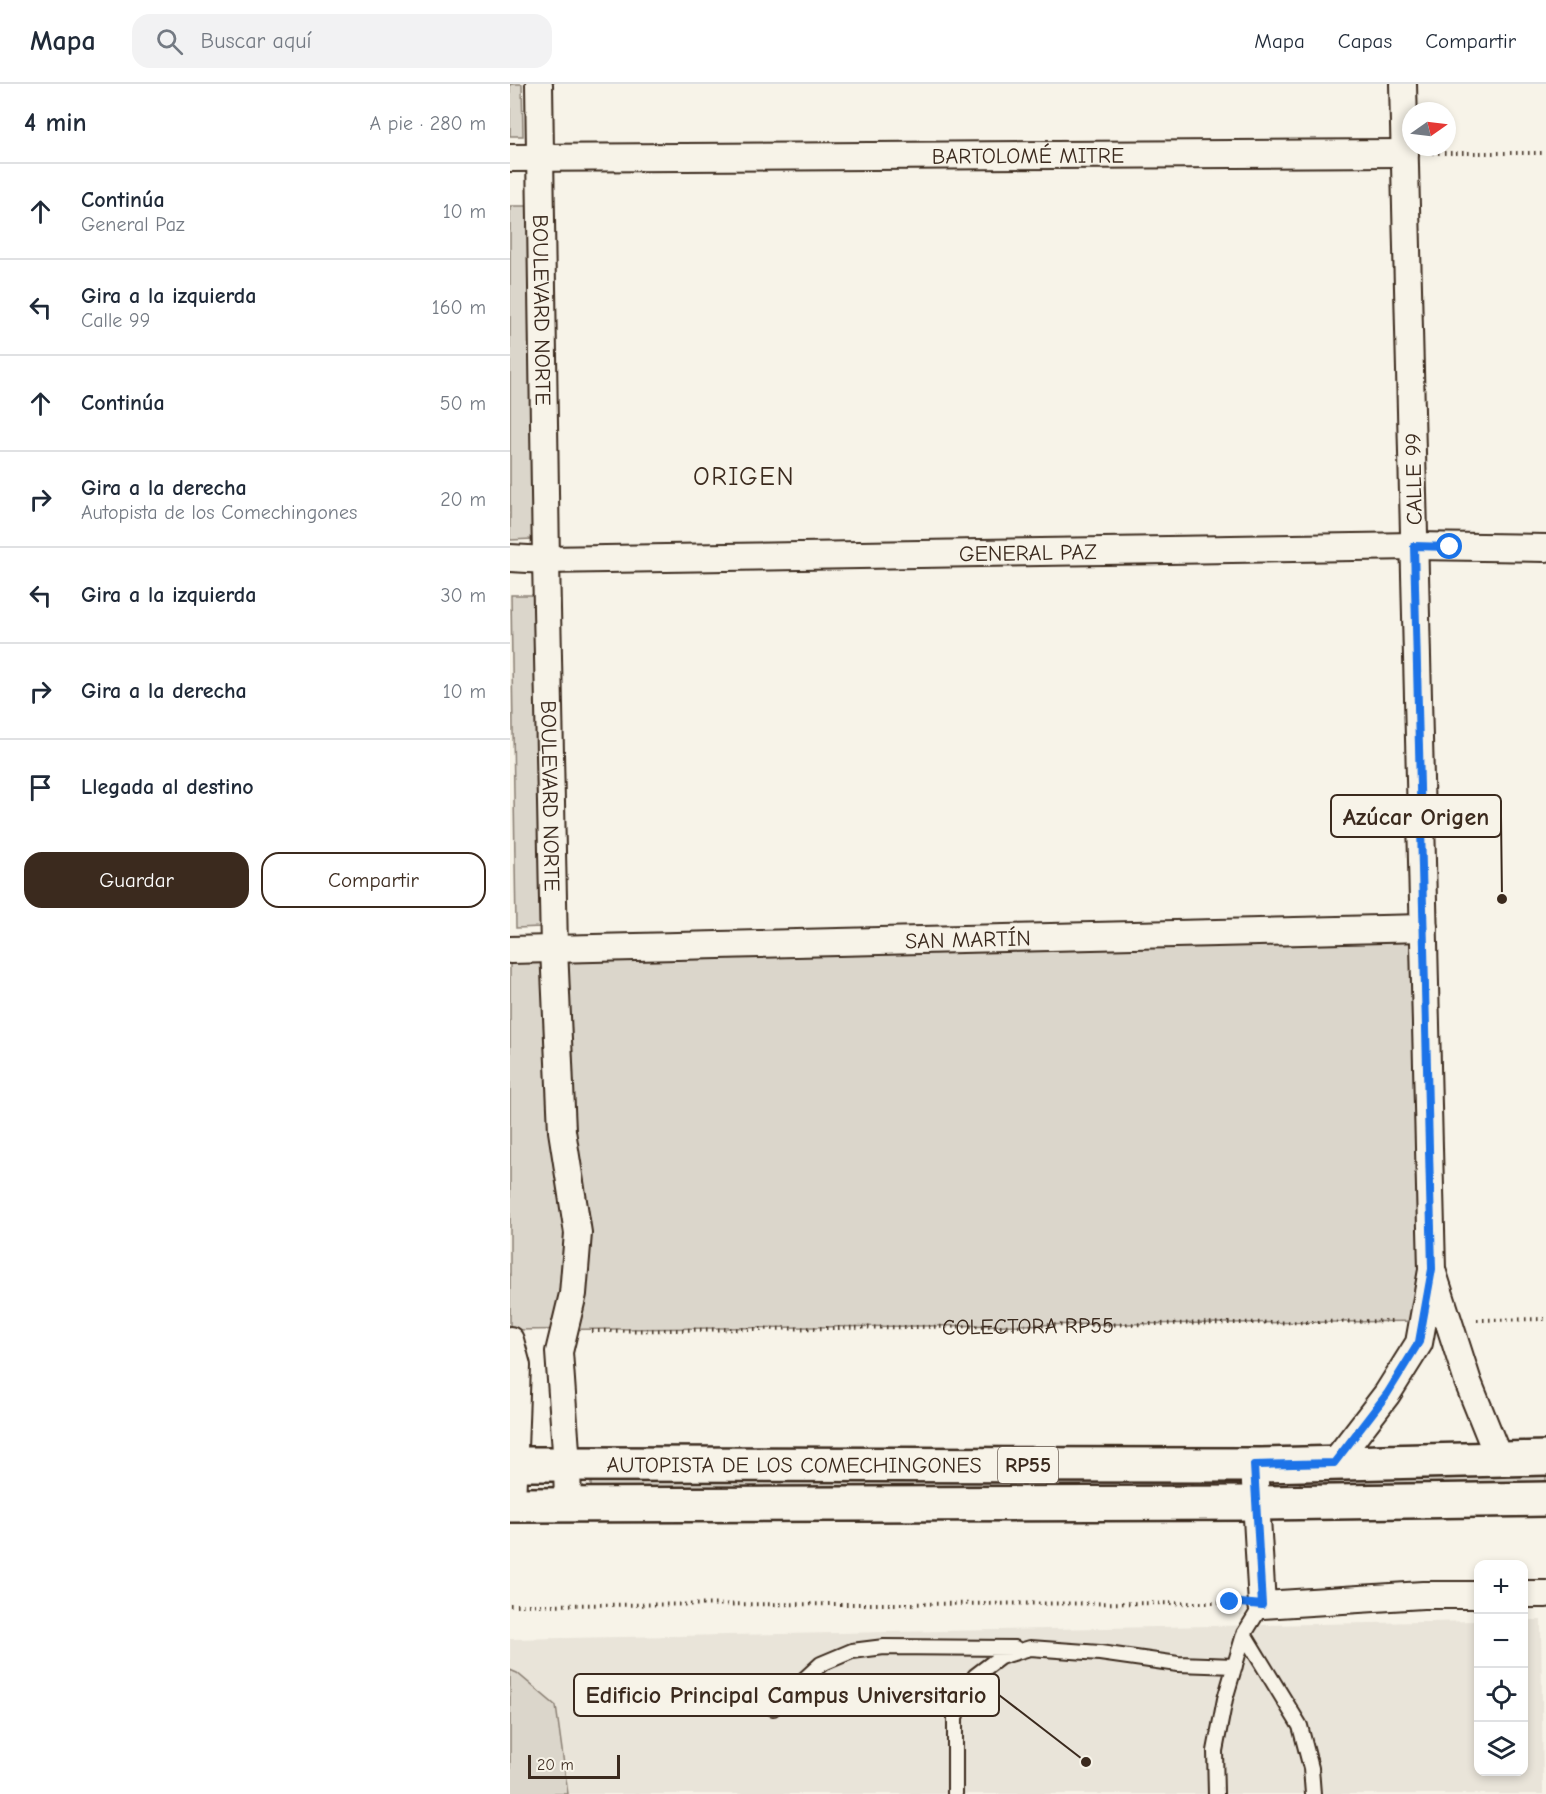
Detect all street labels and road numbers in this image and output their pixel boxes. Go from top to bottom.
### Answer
street label: BARTOLOMÉ MITRE [932,143,1124,170]
street label: BOULEVARD NORTE [527,214,556,406]
street label: CALLE 99 [1400,433,1428,525]
street label: GENERAL PAZ [959,539,1097,567]
street label: BOULEVARD NORTE [535,700,565,892]
street label: SAN MARTÍN [905,925,1031,954]
street label: COLECTORA RP55 [942,1312,1114,1341]
road number: RP55 [998,1447,1058,1483]
street label: AUTOPISTA DE LOS COMECHINGONES [606,1452,982,1479]

